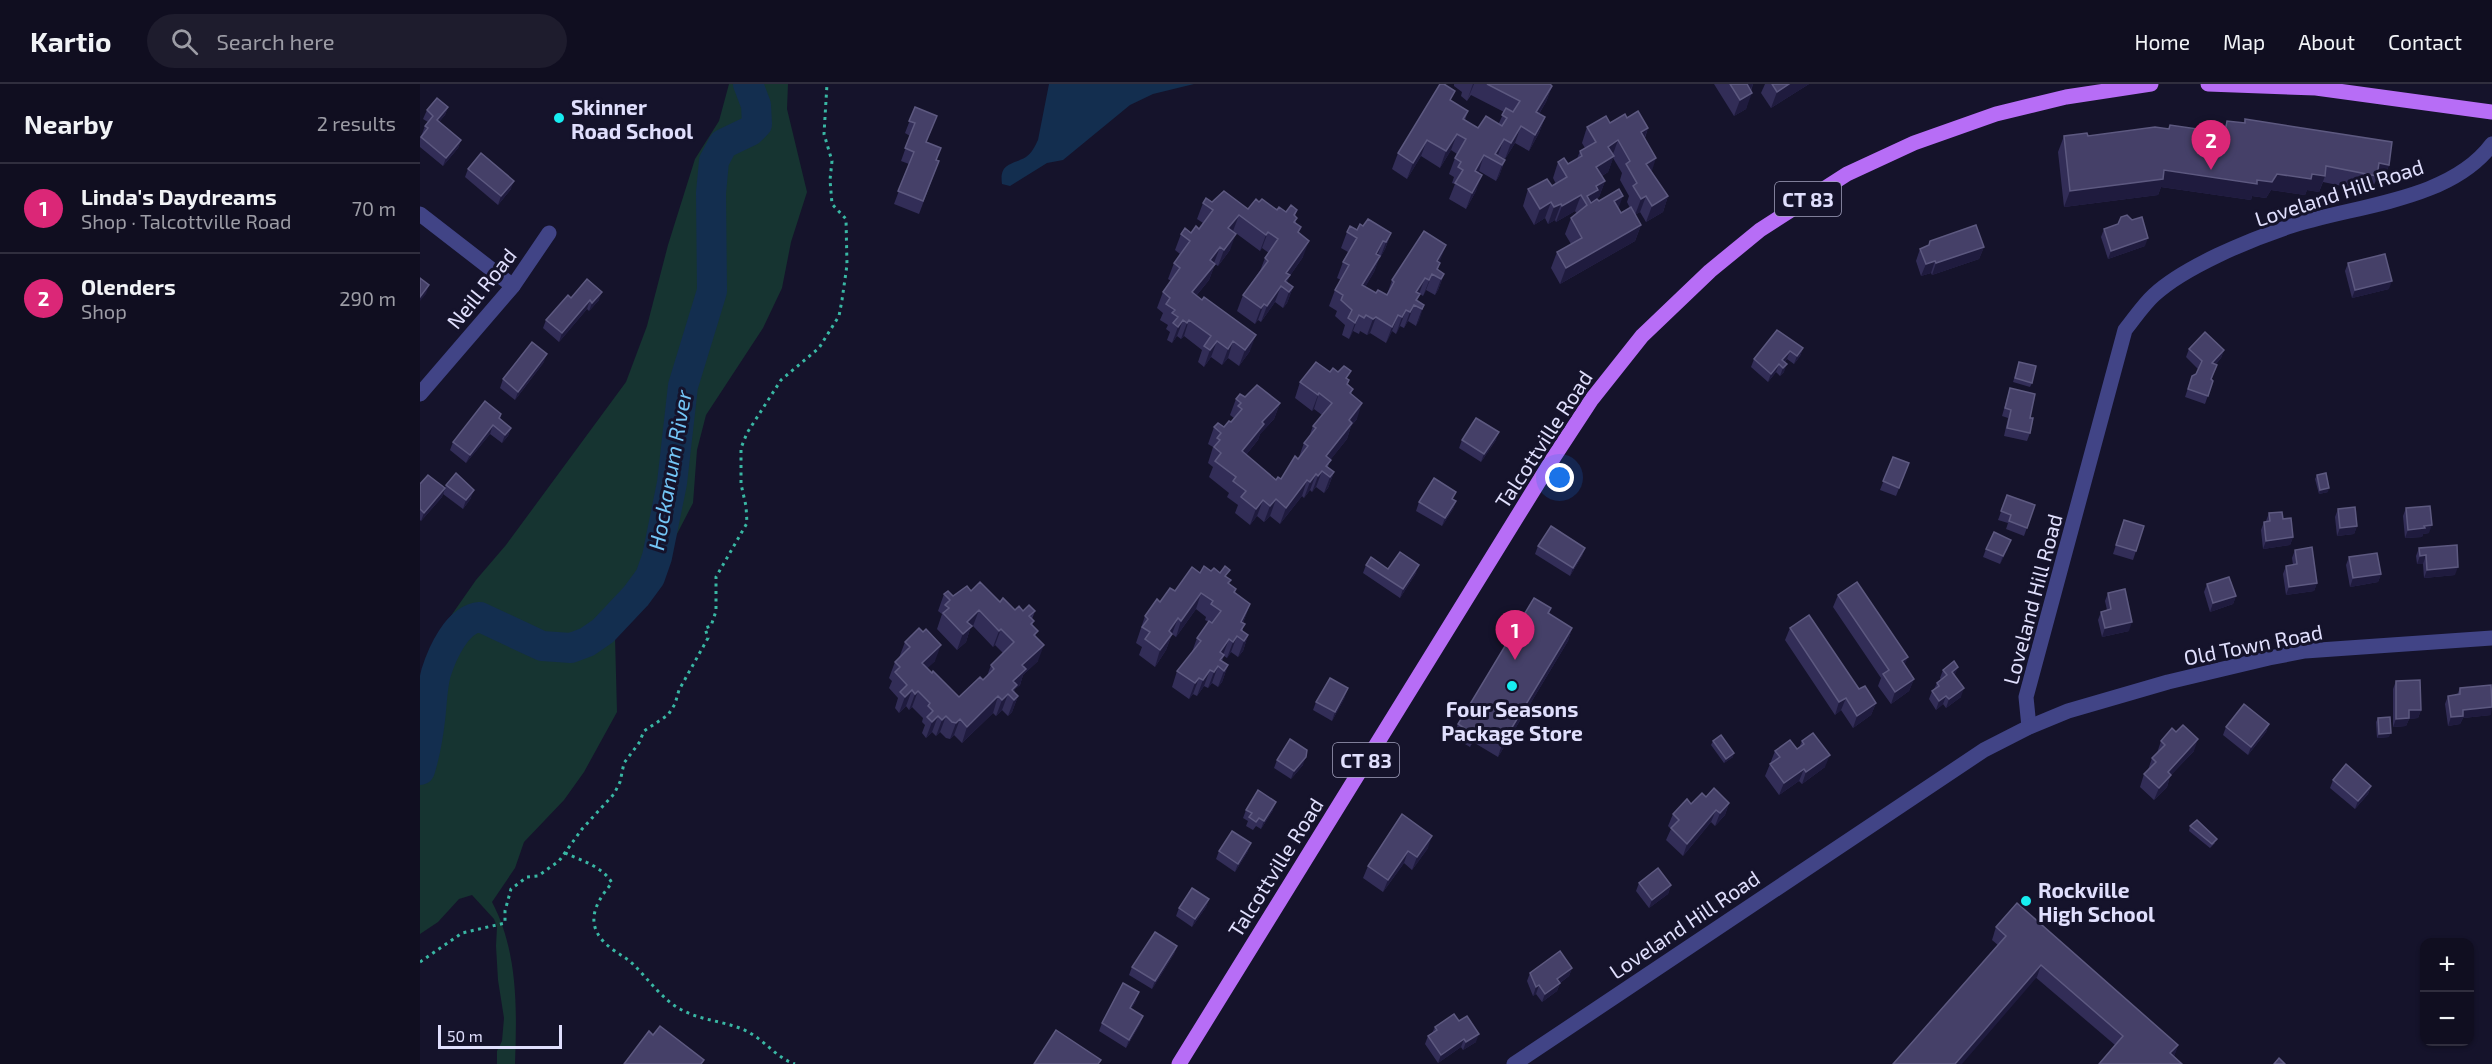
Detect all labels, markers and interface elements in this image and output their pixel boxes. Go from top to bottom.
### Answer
search box [147,14,567,68]
text: Kartio [30,24,111,58]
icon: search [168,25,201,58]
text: Search here [216,28,335,54]
text: Home [2134,29,2190,54]
text: Map [2223,29,2265,54]
text: About [2298,29,2355,54]
text: Contact [2388,29,2462,54]
place label: Skinner Road School [571,94,693,143]
text: Nearby [24,108,113,139]
text: 2 results [317,111,396,135]
marker: Skinner Road School [552,111,566,125]
pin: 2 [2192,120,2230,170]
street label: Loveland Hill Road [2252,153,2426,231]
road number: CT 83 [1775,182,1841,216]
text: Linda's Daydreams [81,183,277,209]
text: 1 [39,196,48,220]
text: 70 m [352,196,396,220]
text: Shop · Talcottville Road [81,209,292,233]
street label: Neill Road [441,243,521,333]
text: Olenders [81,273,176,299]
text: 2 [38,286,49,310]
text: 290 m [339,286,396,310]
text: Shop [81,299,127,323]
street label: Talcottville Road [1489,365,1597,513]
water label: Hockanum River [642,387,696,552]
your location [1545,463,1574,492]
street label: Loveland Hill Road [1997,511,2067,687]
pin: 1 [1496,610,1534,660]
street label: Old Town Road [2182,618,2324,670]
marker: Four Seasons Package Store [1505,679,1519,693]
place label: Four Seasons Package Store [1441,696,1583,745]
road number: CT 83 [1333,743,1399,777]
street label: Talcottville Road [1222,793,1328,941]
street label: Loveland Hill Road [1604,864,1764,984]
place label: Rockville High School [2038,877,2155,926]
marker: Rockville High School [2019,894,2033,908]
map controls [2420,938,2474,1046]
button: + [2420,938,2474,992]
button: − [2420,992,2474,1046]
scale bar [438,1022,562,1050]
text: 50 m [447,1026,483,1045]

